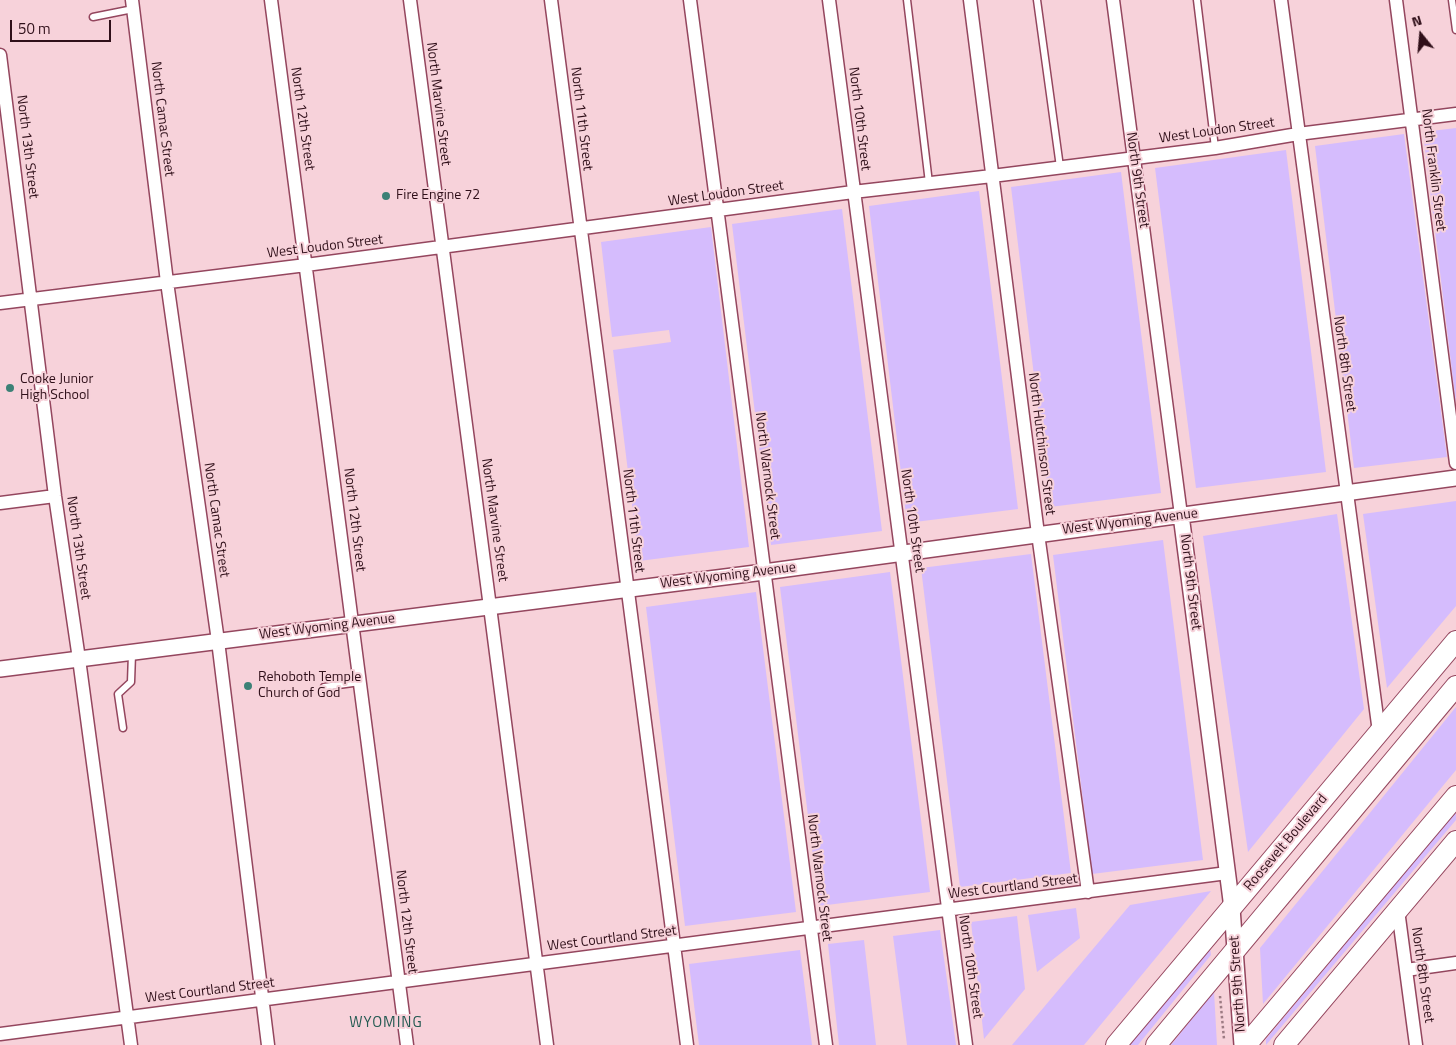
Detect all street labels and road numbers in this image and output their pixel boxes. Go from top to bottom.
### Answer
street label: North Marvine Street [422,41,454,167]
street label: North Camac Street [147,61,177,177]
street label: North 12th Street [286,66,318,172]
street label: North 11th Street [566,66,596,172]
street label: North 10th Street [844,66,874,172]
street label: North 13th Street [12,94,42,200]
street label: North Franklin Street [1417,108,1449,232]
street label: West Loudon Street [1158,115,1276,147]
street label: North 9th Street [1122,131,1152,229]
street label: West Loudon Street [667,178,785,210]
street label: West Loudon Street [266,232,384,262]
street label: North 8th Street [1329,315,1359,413]
street label: North Hutchinson Street [1024,372,1058,516]
street label: North Warnock Street [751,411,783,541]
street label: North Marvine Street [477,457,511,583]
street label: North Camac Street [200,462,232,578]
street label: North 12th Street [339,467,369,573]
street label: North 11th Street [618,468,648,574]
street label: North 10th Street [896,468,928,574]
street label: North 13th Street [62,495,94,601]
street label: West Wyoming Avenue [1061,505,1199,539]
street label: North 9th Street [1176,533,1204,631]
street label: West Wyoming Avenue [659,559,797,593]
street label: West Wyoming Avenue [258,610,396,644]
street label: Roosevelt Boulevard [1241,791,1331,895]
street label: North Warnock Street [803,813,835,943]
street label: North 12th Street [391,869,421,975]
street label: West Courtland Street [947,871,1079,903]
street label: North 10th Street [954,914,986,1020]
street label: West Courtland Street [546,923,678,955]
street label: North 8th Street [1407,926,1437,1024]
street label: North 9th Street [1226,935,1250,1033]
street label: West Courtland Street [144,975,276,1007]

